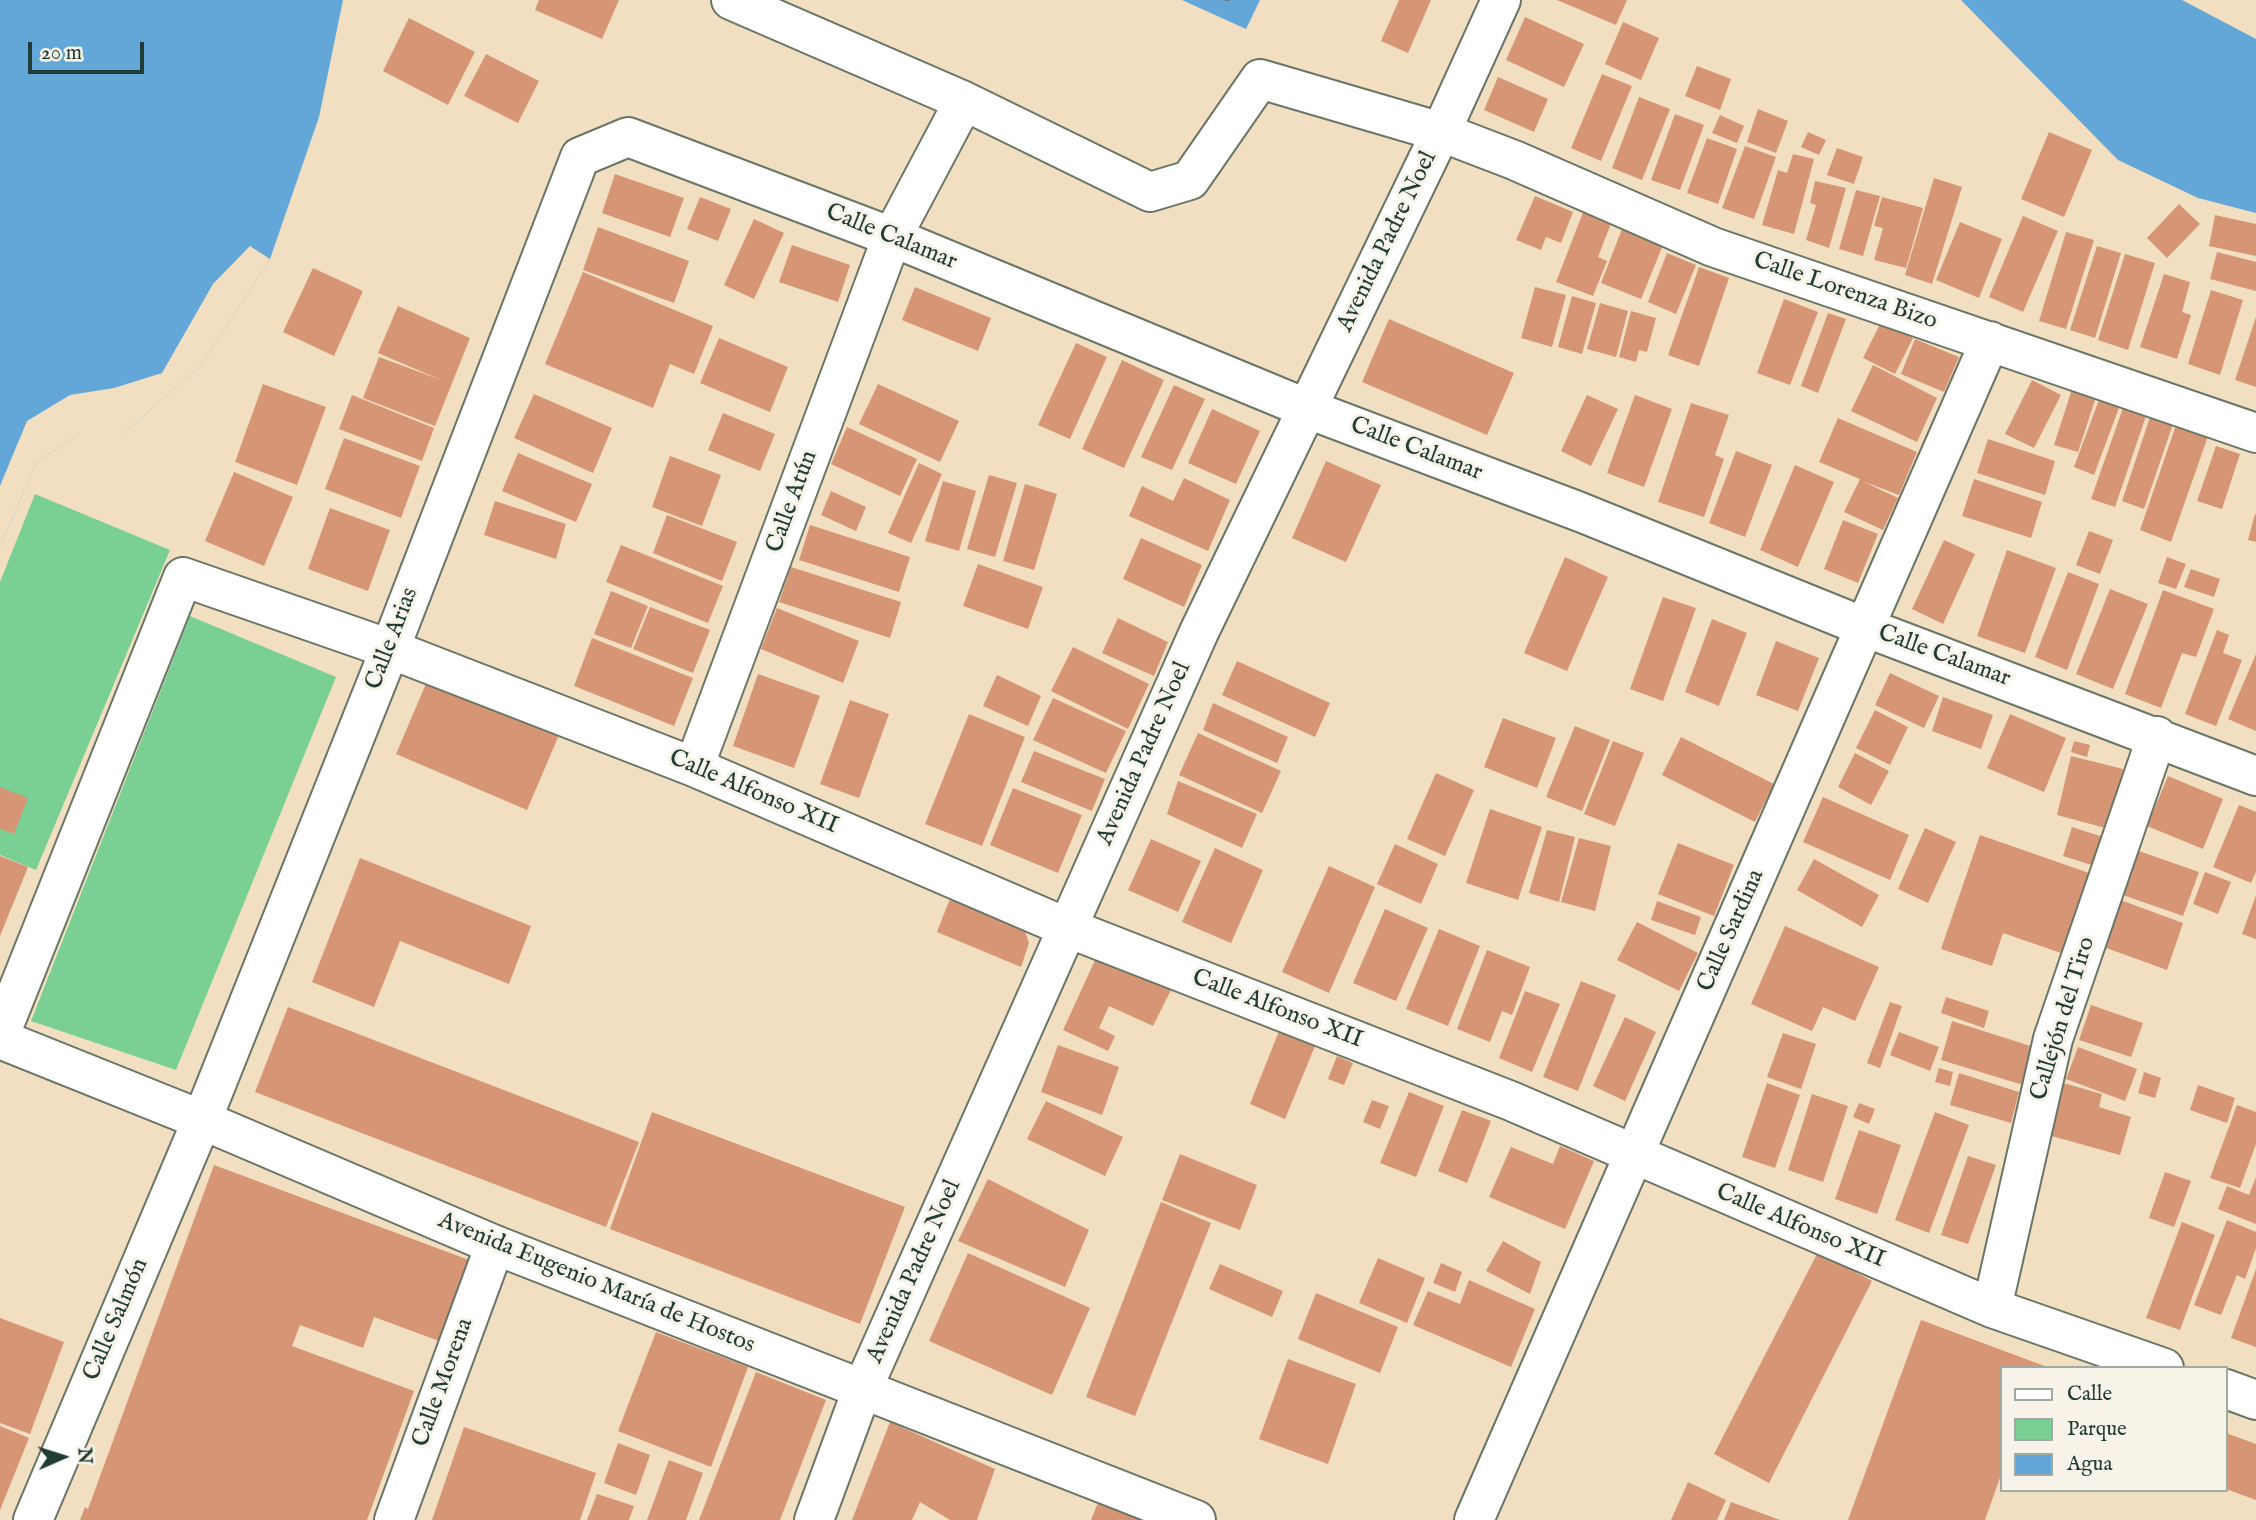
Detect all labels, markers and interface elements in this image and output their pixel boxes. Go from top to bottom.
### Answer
scale bar [32,28,147,72]
text: 20 m [41,40,82,67]
street label: Avenida Padre Noel [1332,147,1444,337]
street label: Calle Calamar [821,199,961,277]
street label: Calle Lorenza Bizo [1749,247,1941,337]
street label: Calle Calamar [1346,412,1486,488]
street label: Calle Atún [761,447,825,557]
street label: Calle Arias [360,584,426,694]
street label: Calle Calamar [1874,620,2014,694]
street label: Avenida Padre Noel [1092,658,1198,850]
street label: Calle Alfonso XII [664,744,842,842]
street label: Calle Sardina [1692,865,1772,997]
street label: Callejón del Tiro [2025,934,2103,1104]
street label: Calle Alfonso XII [1188,964,1366,1056]
street label: Avenida Padre Noel [862,1176,968,1368]
street label: Calle Alfonso XII [1711,1178,1889,1276]
street label: Avenida Eugenio María de Hostos [433,1207,759,1361]
street label: Calle Salmón [78,1254,156,1386]
street label: Calle Morena [407,1315,481,1451]
legend [2000,1366,2228,1492]
text: Calle [2067,1381,2112,1408]
text: Parque [2067,1416,2127,1443]
north arrow [28,1422,98,1492]
text: N [72,1447,96,1465]
text: Agua [2067,1451,2113,1478]

